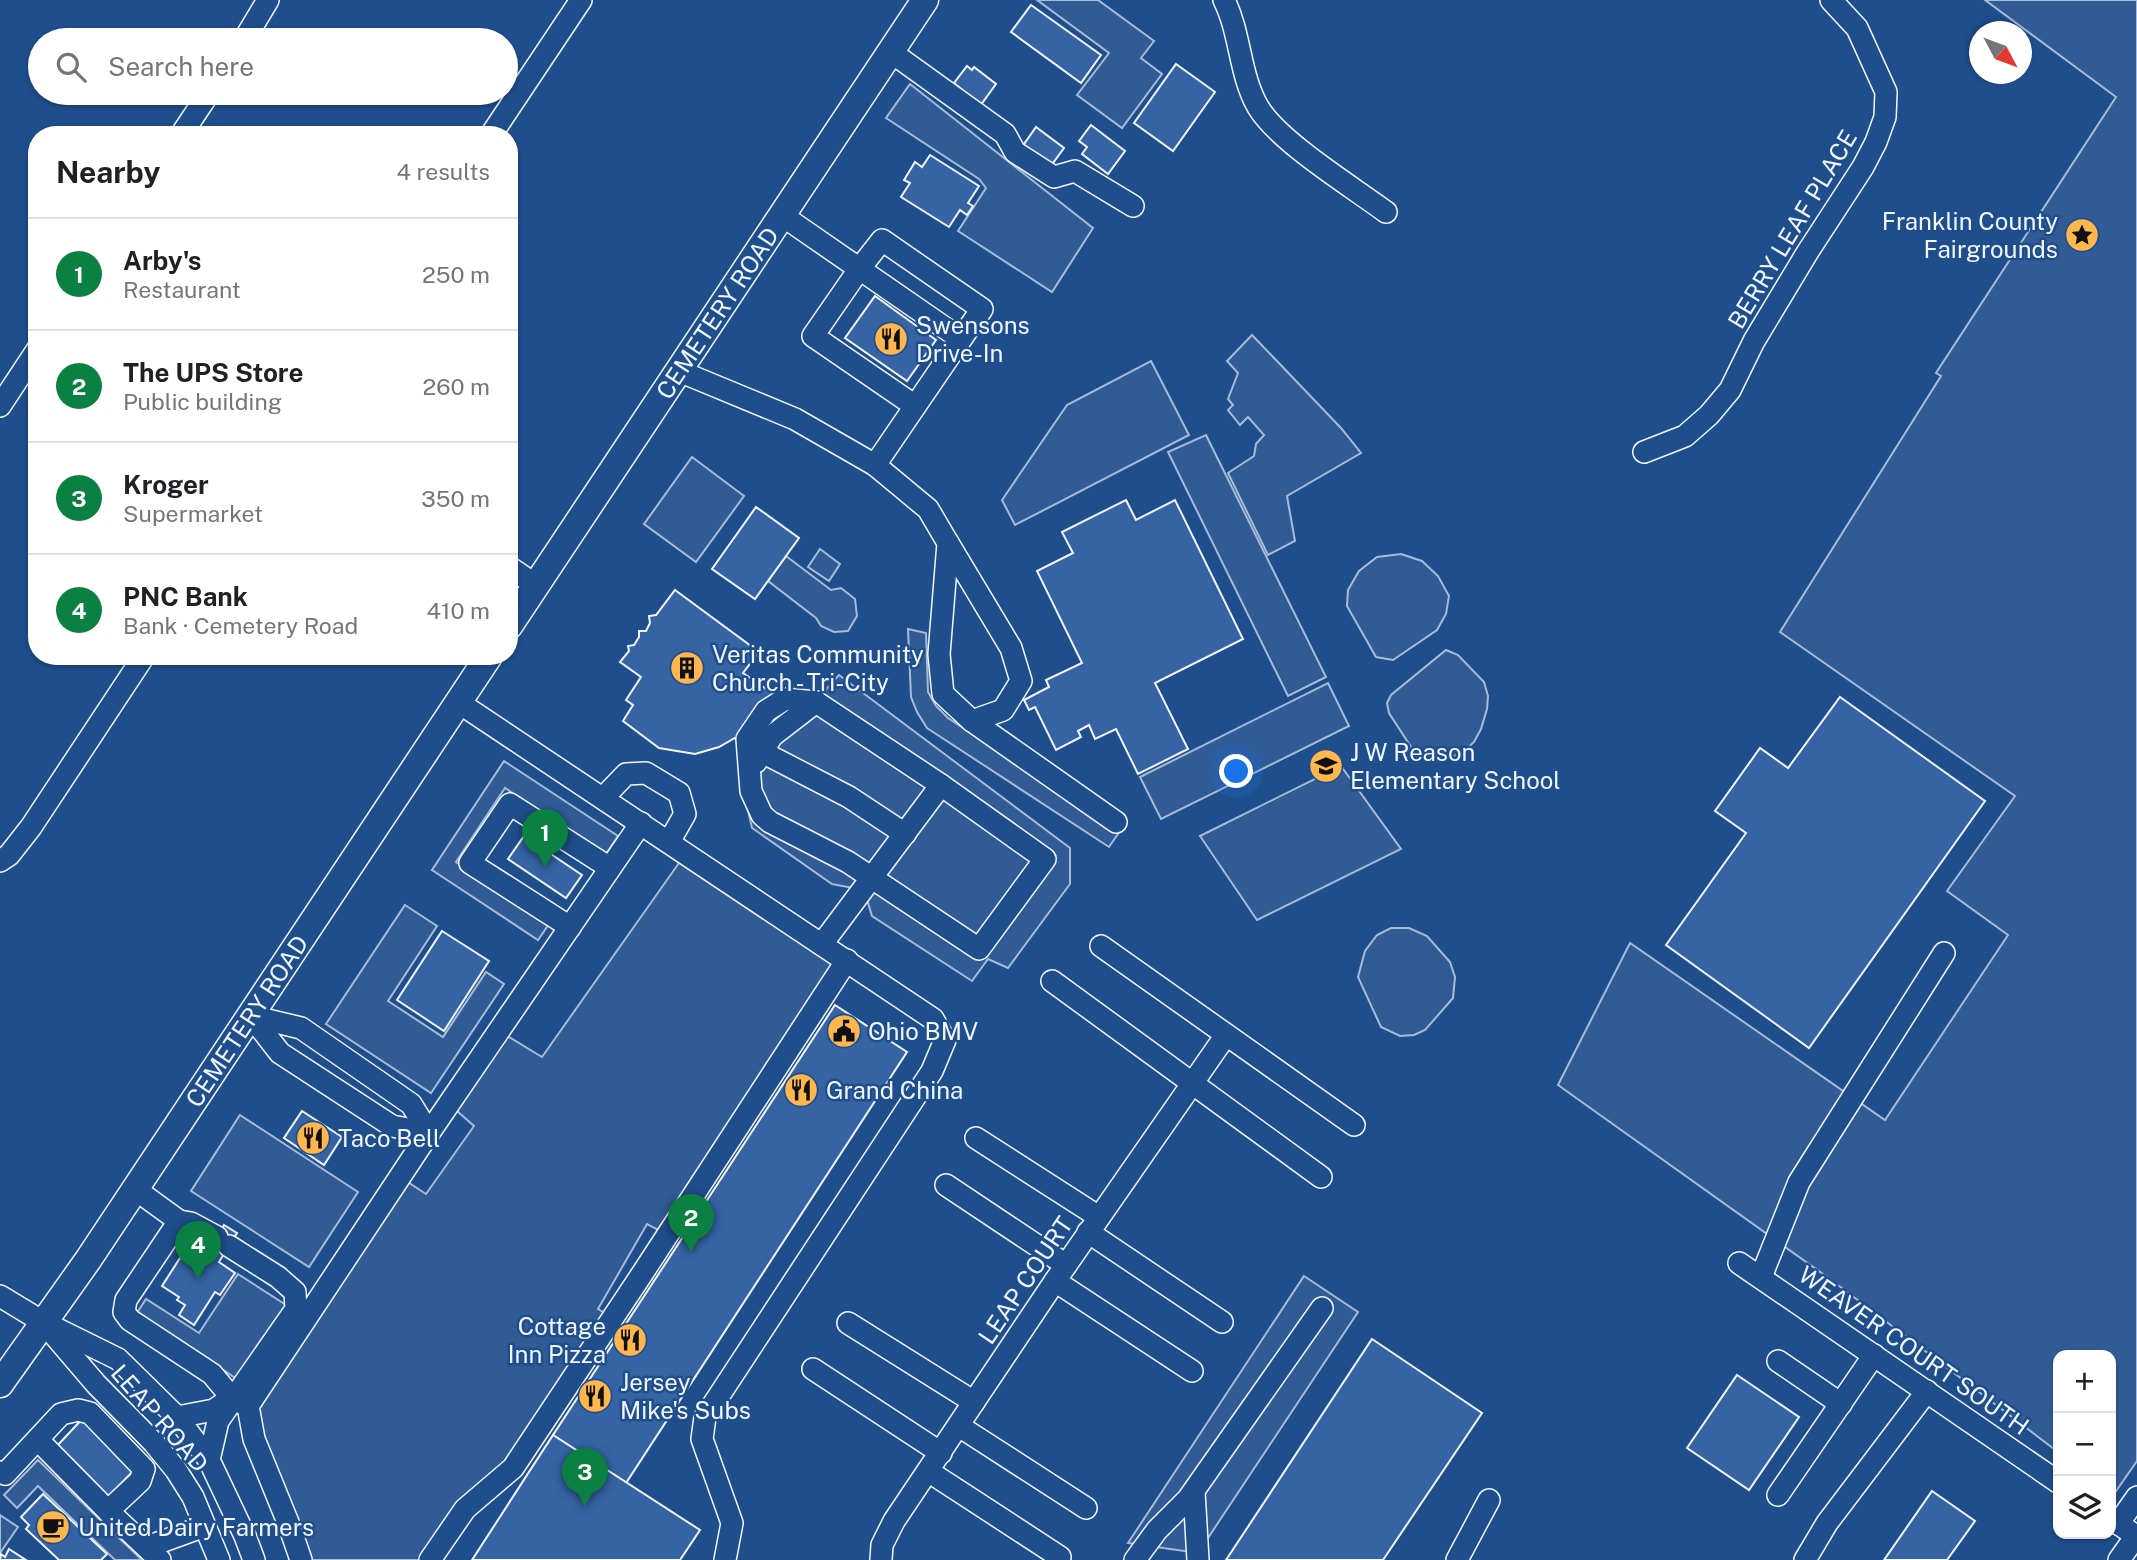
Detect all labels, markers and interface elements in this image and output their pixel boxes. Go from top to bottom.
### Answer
north arrow [1969,21,2032,84]
search box [28,28,518,105]
icon: search [52,48,90,86]
text: Search here [108,51,254,82]
street label: BERRY LEAF PLACE [1722,125,1862,333]
text: Nearby [56,154,160,190]
text: 4 results [396,158,490,185]
place label: Franklin County Fairgrounds [1882,207,2058,263]
place icon: Franklin County Fairgrounds [2063,216,2101,254]
street label: CEMETERY ROAD [650,222,784,404]
text: Arby's [123,245,202,276]
text: 1 [74,261,84,288]
text: 250 m [422,261,490,288]
text: Restaurant [123,276,241,303]
place label: Swensons Drive-In [916,311,1030,367]
restaurant icon: Swensons Drive-In [872,320,910,358]
text: The UPS Store [123,357,304,388]
text: 2 [72,373,86,400]
text: 260 m [423,373,490,400]
text: Public building [123,388,282,415]
text: Kroger [123,469,209,500]
text: 3 [71,485,87,512]
text: 350 m [421,485,490,512]
text: Supermarket [123,500,263,527]
text: PNC Bank [123,581,248,612]
text: 4 [71,597,87,624]
text: 410 m [427,597,490,624]
text: Bank · Cemetery Road [123,612,358,639]
place label: Veritas Community Church - Tri-City [712,640,924,696]
building icon: Veritas Community Church - Tri-City [668,649,706,687]
place label: J W Reason Elementary School [1350,738,1561,794]
school or university icon: J W Reason Elementary School [1307,747,1345,785]
your location [1219,754,1253,788]
pin: 1 [522,809,568,867]
street label: CEMETERY ROAD [180,930,314,1112]
public building icon: Ohio BMV [825,1012,863,1050]
place label: Ohio BMV [868,1017,978,1045]
restaurant icon: Grand China [782,1071,820,1109]
place label: Grand China [826,1076,963,1104]
restaurant icon: Taco Bell [294,1119,332,1157]
place label: Taco Bell [338,1124,440,1152]
pin: 2 [668,1194,714,1252]
street label: LEAP COURT [972,1211,1078,1349]
pin: 4 [175,1221,221,1279]
street label: WEAVER COURT SOUTH [1794,1260,2034,1440]
place label: Cottage Inn Pizza [508,1312,606,1368]
restaurant icon: Cottage Inn Pizza [611,1321,649,1359]
map controls [2053,1350,2116,1539]
button: + [2053,1350,2116,1413]
street label: LEAP ROAD [106,1359,214,1477]
place label: Jersey Mike's Subs [620,1368,751,1424]
restaurant icon: Jersey Mike's Subs [576,1377,614,1415]
button: − [2053,1413,2116,1476]
pin: 3 [562,1448,608,1506]
button: layers [2053,1476,2116,1539]
cafe icon: United Dairy Farmers [34,1508,72,1546]
place label: United Dairy Farmers [78,1513,314,1541]

